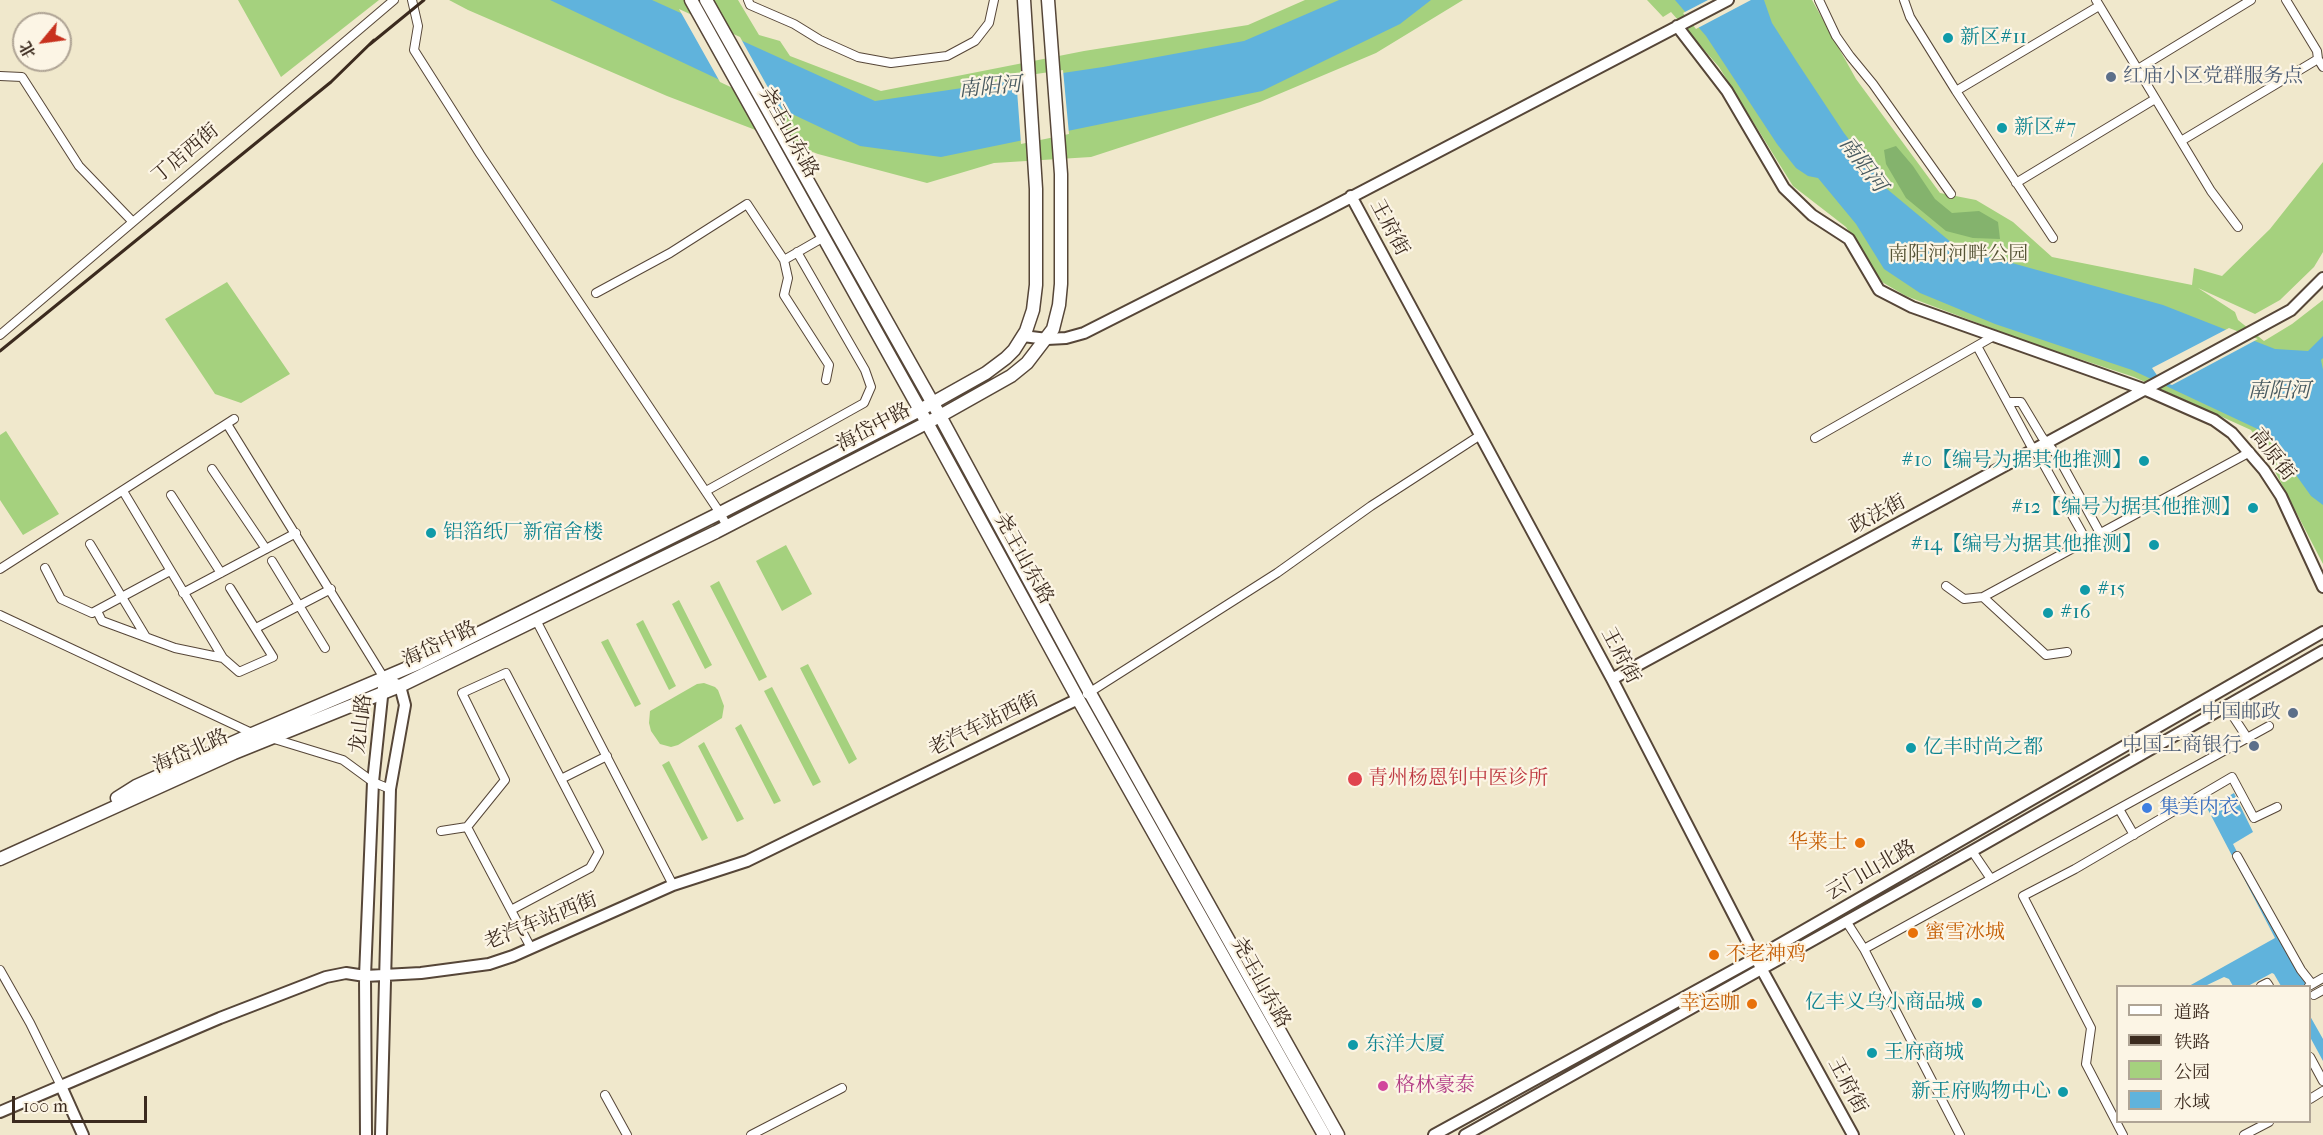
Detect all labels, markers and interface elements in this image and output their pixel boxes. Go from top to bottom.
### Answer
north arrow [12,12,72,72]
place label: 新区#11 [1960,26,2027,50]
marker: 新区#11 [1941,31,1955,45]
text: 北 [15,38,40,62]
place label: 红庙小区党群服务点 [2123,65,2303,89]
marker: 红庙小区党群服务点 [2104,70,2118,84]
water label: 南阳河 [958,73,1022,103]
street label: 尧王山东路 [753,83,823,183]
place label: 新区#7 [2014,116,2076,140]
street label: 丁店西街 [148,119,224,189]
marker: 新区#7 [1995,121,2009,135]
water label: 南阳河 [1833,132,1891,198]
street label: 王府街 [1364,196,1414,260]
park label: 南阳河河畔公园 [1888,243,2028,267]
water label: 南阳河 [2248,379,2310,405]
street label: 海岱中路 [833,399,915,457]
street label: 高原街 [2244,424,2300,486]
place label: #10【编号为据其他推测】 [1901,449,2132,473]
marker: #10【编号为据其他推测】 [2137,454,2151,468]
street label: 政法街 [1846,490,1910,540]
place label: #12【编号为据其他推测】 [2011,496,2241,520]
marker: #12【编号为据其他推测】 [2246,501,2260,515]
street label: 尧王山东路 [988,509,1058,609]
place label: 铝箔纸厂新宿舍楼 [443,521,603,545]
marker: 铝箔纸厂新宿舍楼 [424,526,438,540]
place label: #14【编号为据其他推测】 [1910,533,2142,557]
marker: #14【编号为据其他推测】 [2147,538,2161,552]
place label: #15 [2097,578,2125,602]
marker: #15 [2078,583,2092,597]
place label: #16 [2060,601,2090,625]
marker: #16 [2041,606,2055,620]
street label: 海岱中路 [399,617,481,673]
street label: 王府街 [1595,624,1645,688]
street label: 老汽车站西街 [925,688,1043,762]
street label: 龙山路 [346,693,378,755]
place label: 中国邮政 [2201,701,2281,725]
marker: 中国邮政 [2286,706,2300,720]
street label: 海岱北路 [150,725,232,779]
place label: 中国工商银行 [2122,734,2242,758]
place label: 亿丰时尚之都 [1923,736,2043,760]
marker: 中国工商银行 [2247,739,2261,753]
marker: 亿丰时尚之都 [1904,741,1918,755]
place label: 青州杨恩钊中医诊所 [1368,767,1548,791]
marker: 青州杨恩钊中医诊所 [1346,770,1364,788]
place label: 集美内衣 [2159,796,2239,820]
marker: 集美内衣 [2140,801,2154,815]
place label: 华莱士 [1788,831,1848,855]
street label: 云门山北路 [1822,836,1920,906]
marker: 华莱士 [1853,836,1867,850]
street label: 老汽车站西街 [481,888,601,956]
place label: 蜜雪冰城 [1925,921,2005,945]
marker: 蜜雪冰城 [1906,926,1920,940]
street label: 尧王山东路 [1225,933,1295,1033]
place label: 不老神鸡 [1726,943,1806,967]
marker: 不老神鸡 [1707,948,1721,962]
legend [2116,985,2311,1123]
place label: 亿丰义乌小商品城 [1805,991,1965,1015]
place label: 幸运咖 [1680,992,1740,1016]
marker: 亿丰义乌小商品城 [1970,996,1984,1010]
marker: 幸运咖 [1745,997,1759,1011]
text: 道路 [2174,1002,2210,1023]
text: 铁路 [2174,1032,2210,1053]
place label: 东洋大厦 [1365,1033,1445,1057]
marker: 东洋大厦 [1346,1038,1360,1052]
place label: 王府商城 [1884,1041,1964,1065]
marker: 王府商城 [1865,1046,1879,1060]
street label: 王府街 [1822,1054,1872,1118]
text: 公园 [2174,1062,2210,1083]
place label: 格林豪泰 [1395,1074,1475,1098]
marker: 格林豪泰 [1376,1079,1390,1093]
place label: 新王府购物中心 [1911,1080,2051,1104]
scale bar [15,1084,150,1122]
marker: 新王府购物中心 [2056,1085,2070,1099]
text: 水域 [2174,1092,2210,1113]
text: 100 m [23,1096,68,1117]

